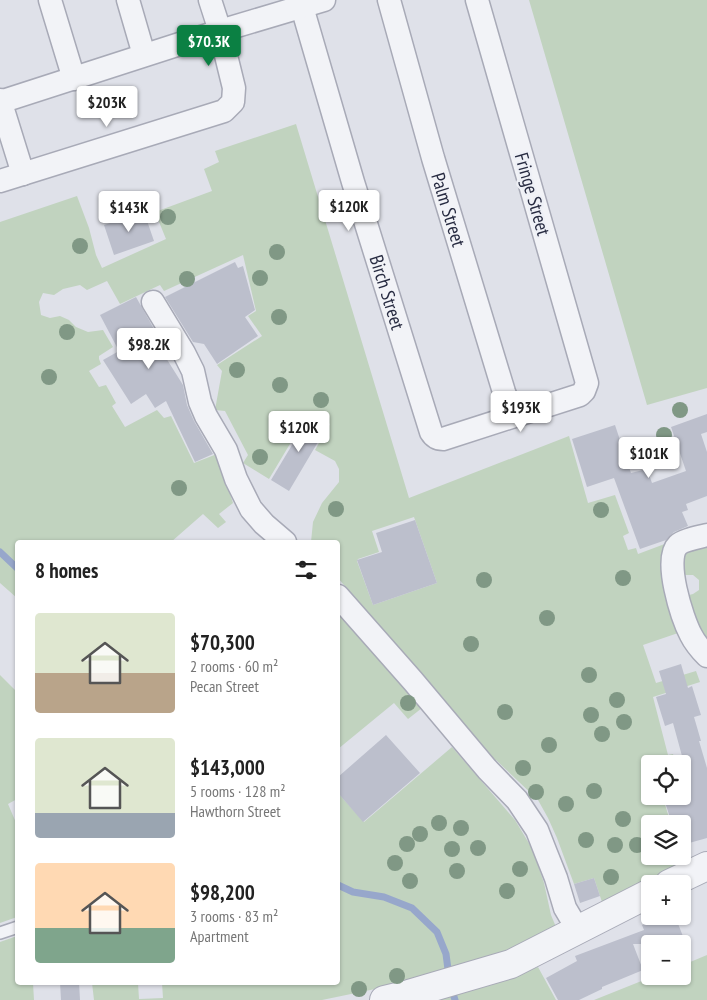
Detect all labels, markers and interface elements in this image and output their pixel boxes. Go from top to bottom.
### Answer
pin: $70.3K [168,24,250,67]
text: $70.3K [188,31,230,51]
pin: $203K [72,86,142,128]
text: $203K [88,92,126,112]
street label: Fringe Street [510,150,556,239]
street label: Palm Street [426,170,471,250]
pin: $143K [94,190,164,233]
pin: $120K [314,190,384,232]
text: $120K [330,196,368,216]
text: $143K [110,197,148,217]
street label: Birch Street [364,252,411,333]
pin: $98.2K [108,328,190,370]
text: $98.2K [128,334,170,354]
pin: $193K [486,390,556,433]
text: $193K [502,397,540,417]
pin: $120K [264,410,334,453]
text: $120K [280,417,318,437]
pin: $101K [614,436,684,479]
text: $101K [630,443,668,463]
icon: filters [292,556,320,584]
text: 8 homes [35,557,98,584]
text: $70,300 [190,629,255,656]
icon: home [75,633,135,693]
text: 2 rooms · 60 m² [190,656,278,676]
text: Pecan Street [190,676,259,696]
text: $143,000 [190,754,265,781]
map controls [641,755,691,985]
button: locate [641,755,691,805]
icon: home [75,758,135,818]
text: 5 rooms · 128 m² [190,781,286,801]
text: Hawthorn Street [190,801,281,821]
button: layers [641,815,691,865]
button: + [641,875,691,925]
text: $98,200 [190,879,255,906]
icon: home [75,883,135,943]
text: 3 rooms · 83 m² [190,906,278,926]
text: Apartment [190,926,249,946]
button: − [641,935,691,985]

